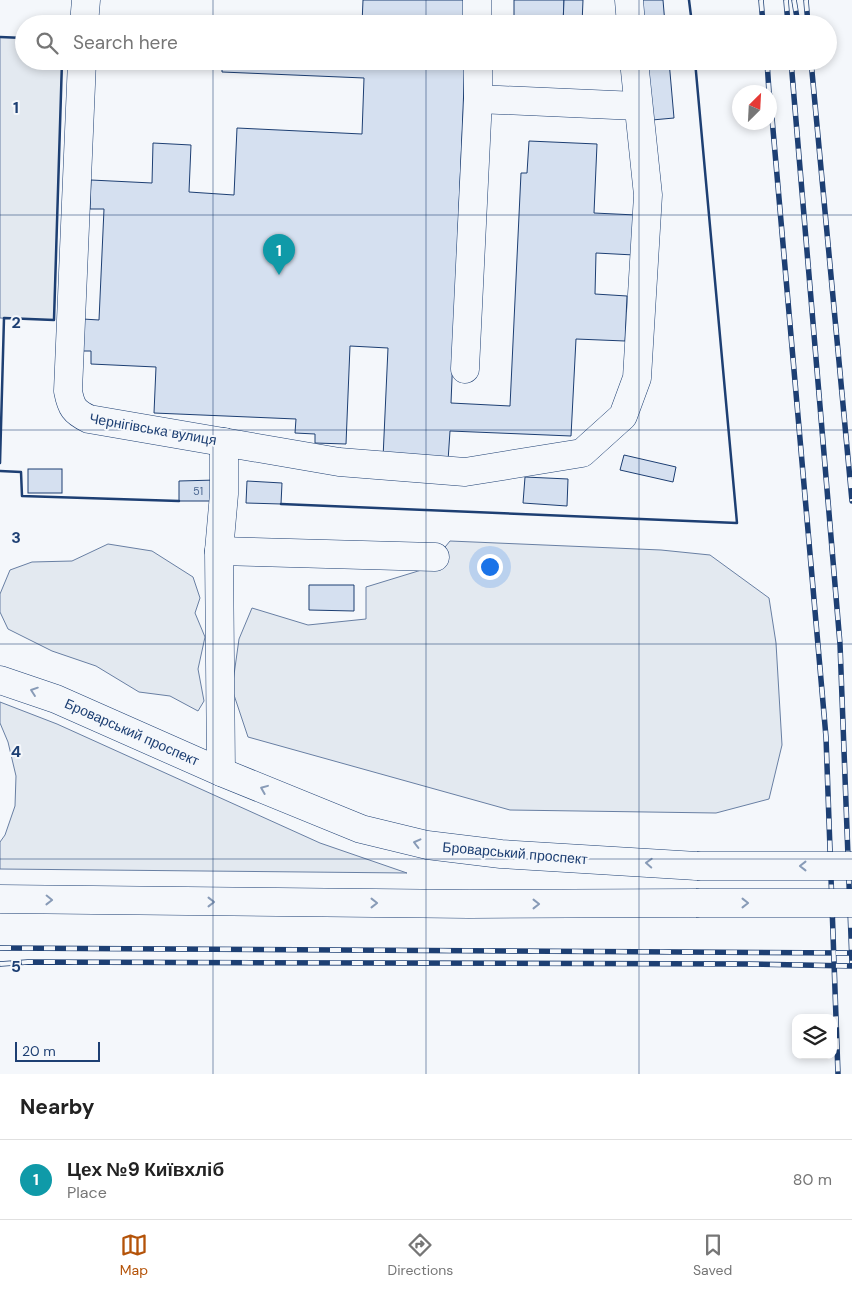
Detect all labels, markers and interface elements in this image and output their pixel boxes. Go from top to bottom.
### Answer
search box [15,15,837,70]
icon: search [33,29,61,57]
text: Search here [73,30,178,55]
north arrow [732,85,777,130]
text: 1 [13,97,19,118]
pin: 1 [263,234,295,275]
text: 2 [11,312,21,333]
street label: Чернігівська вулиця [88,409,218,449]
house number: 51 [193,484,203,498]
text: 3 [11,527,21,548]
your location [477,554,503,580]
one-way arrow [31,687,39,697]
street label: Броварський проспект [62,694,203,770]
text: 4 [11,741,21,762]
one-way arrow [260,785,269,796]
one-way arrow [414,838,422,848]
street label: Броварський проспект [442,838,589,868]
one-way arrow [645,858,653,869]
one-way arrow [799,861,807,871]
one-way arrow [45,895,53,905]
one-way arrow [208,897,215,907]
one-way arrow [370,898,378,908]
one-way arrow [532,898,540,909]
one-way arrow [742,898,749,908]
text: 5 [11,956,21,977]
map controls [792,1014,837,1059]
button: layers [792,1014,837,1059]
scale bar [15,1039,100,1062]
text: 20 m [22,1042,56,1060]
text: Nearby [20,1093,94,1121]
text: Цех №9 Київхліб [67,1157,224,1182]
text: 1 [33,1169,39,1190]
text: 80 m [793,1169,832,1190]
text: Place [67,1182,107,1203]
tab: Map [120,1231,148,1279]
tab: Directions [388,1231,453,1279]
tab: Saved [693,1231,732,1279]

